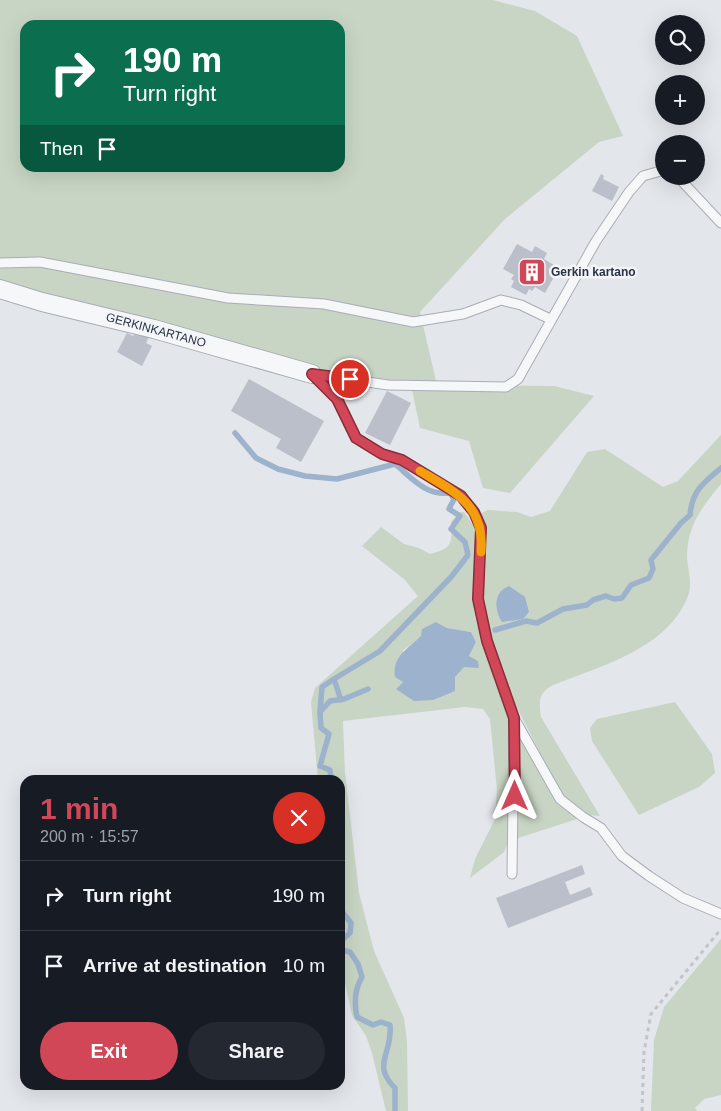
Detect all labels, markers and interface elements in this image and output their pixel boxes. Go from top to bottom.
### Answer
map controls [655,15,705,185]
button: search [655,15,705,65]
icon: right [40,40,105,105]
text: 190 m [123,40,222,79]
button: + [655,75,705,125]
text: Turn right [123,81,216,106]
icon: arrive [93,135,121,163]
button: − [655,135,705,185]
text: Then [40,138,83,159]
building icon: Gerkin kartano [517,257,547,287]
place label: Gerkin kartano [551,265,636,279]
street label: GERKINKARTANO [104,310,208,350]
pin [329,358,371,400]
icon: arrive [336,365,364,393]
position arrow [488,769,540,821]
text: 1 min [40,792,118,825]
button: close [273,792,325,844]
text: 200 m · 15:57 [40,828,139,845]
icon: right [40,882,68,910]
text: Turn right [83,885,171,906]
text: 190 m [272,885,325,906]
icon: arrive [40,952,68,980]
text: Arrive at destination [83,955,267,976]
text: 10 m [283,955,325,976]
button: Exit [40,1022,178,1080]
button: Share [188,1022,325,1080]

